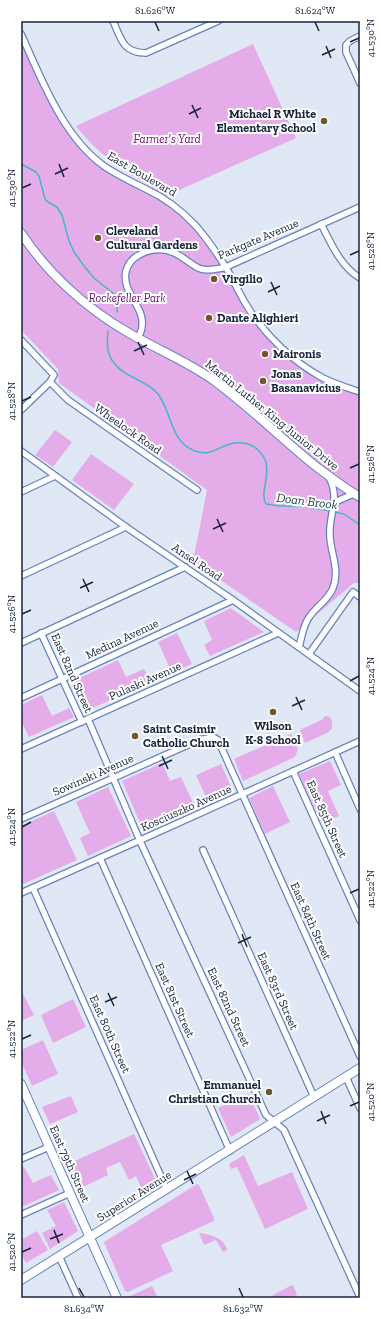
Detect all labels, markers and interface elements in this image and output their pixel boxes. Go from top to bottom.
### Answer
text: 81.626°W [135,5,176,17]
text: 81.624°W [295,5,336,17]
text: 41.530°N [365,18,377,57]
place label: Michael R White Elementary School [217,107,317,135]
marker: Michael R White Elementary School [319,116,329,126]
park label: Farmer's Yard [133,132,201,146]
street label: East Boulevard [105,149,179,200]
text: 41.530°N [6,168,18,207]
street label: Parkgate Avenue [215,216,301,262]
place label: Cleveland Cultural Gardens [106,224,198,252]
text: 41.528°N [365,231,377,270]
marker: Cleveland Cultural Gardens [93,233,103,243]
place label: Virgilio [222,272,263,286]
marker: Virgilio [209,274,219,284]
park label: Rockefeller Park [89,291,166,305]
place label: Dante Alighieri [217,311,299,325]
marker: Dante Alighieri [204,313,214,323]
place label: Maironis [273,347,322,361]
marker: Maironis [260,349,270,359]
street label: Martin Luther King Junior Drive [203,357,342,473]
place label: Jonas Basanavicius [271,367,341,395]
marker: Jonas Basanavicius [258,376,268,386]
text: 41.528°N [6,381,18,420]
street label: Wheelock Road [92,401,165,458]
text: 41.526°N [365,444,377,483]
water label: Doan Brook [276,490,339,512]
street label: Ansel Road [169,540,225,584]
text: 41.526°N [6,594,18,633]
street label: Medina Avenue [83,616,161,662]
street label: East 82nd Street [48,631,96,716]
text: 41.524°N [365,656,377,695]
street label: Pulaski Avenue [107,659,184,703]
marker: Wilson K-8 School [268,707,278,717]
place label: Wilson K-8 School [245,719,301,747]
place label: Saint Casimir Catholic Church [143,722,229,750]
marker: Saint Casimir Catholic Church [130,731,140,741]
street label: Sowinski Avenue [50,751,136,799]
street label: East 85th Street [304,778,351,860]
street label: Kosciuszko Avenue [138,782,234,834]
text: 41.524°N [6,807,18,846]
text: 41.522°N [365,869,377,908]
street label: East 84th Street [288,880,335,963]
street label: East 83rd Street [255,950,302,1033]
street label: East 81st Street [152,960,198,1040]
street label: East 82nd Street [205,965,254,1049]
street label: East 80th Street [87,993,134,1076]
text: 41.522°N [6,1019,18,1058]
place label: Emmanuel Christian Church [168,1078,262,1106]
text: 41.520°N [365,1082,377,1121]
marker: Emmanuel Christian Church [264,1087,274,1097]
street label: East 79th Street [47,1123,93,1205]
street label: Superior Avenue [94,1167,174,1224]
text: 41.520°N [6,1232,18,1271]
text: 81.634°W [64,1303,105,1315]
text: 81.632°W [223,1303,264,1315]

